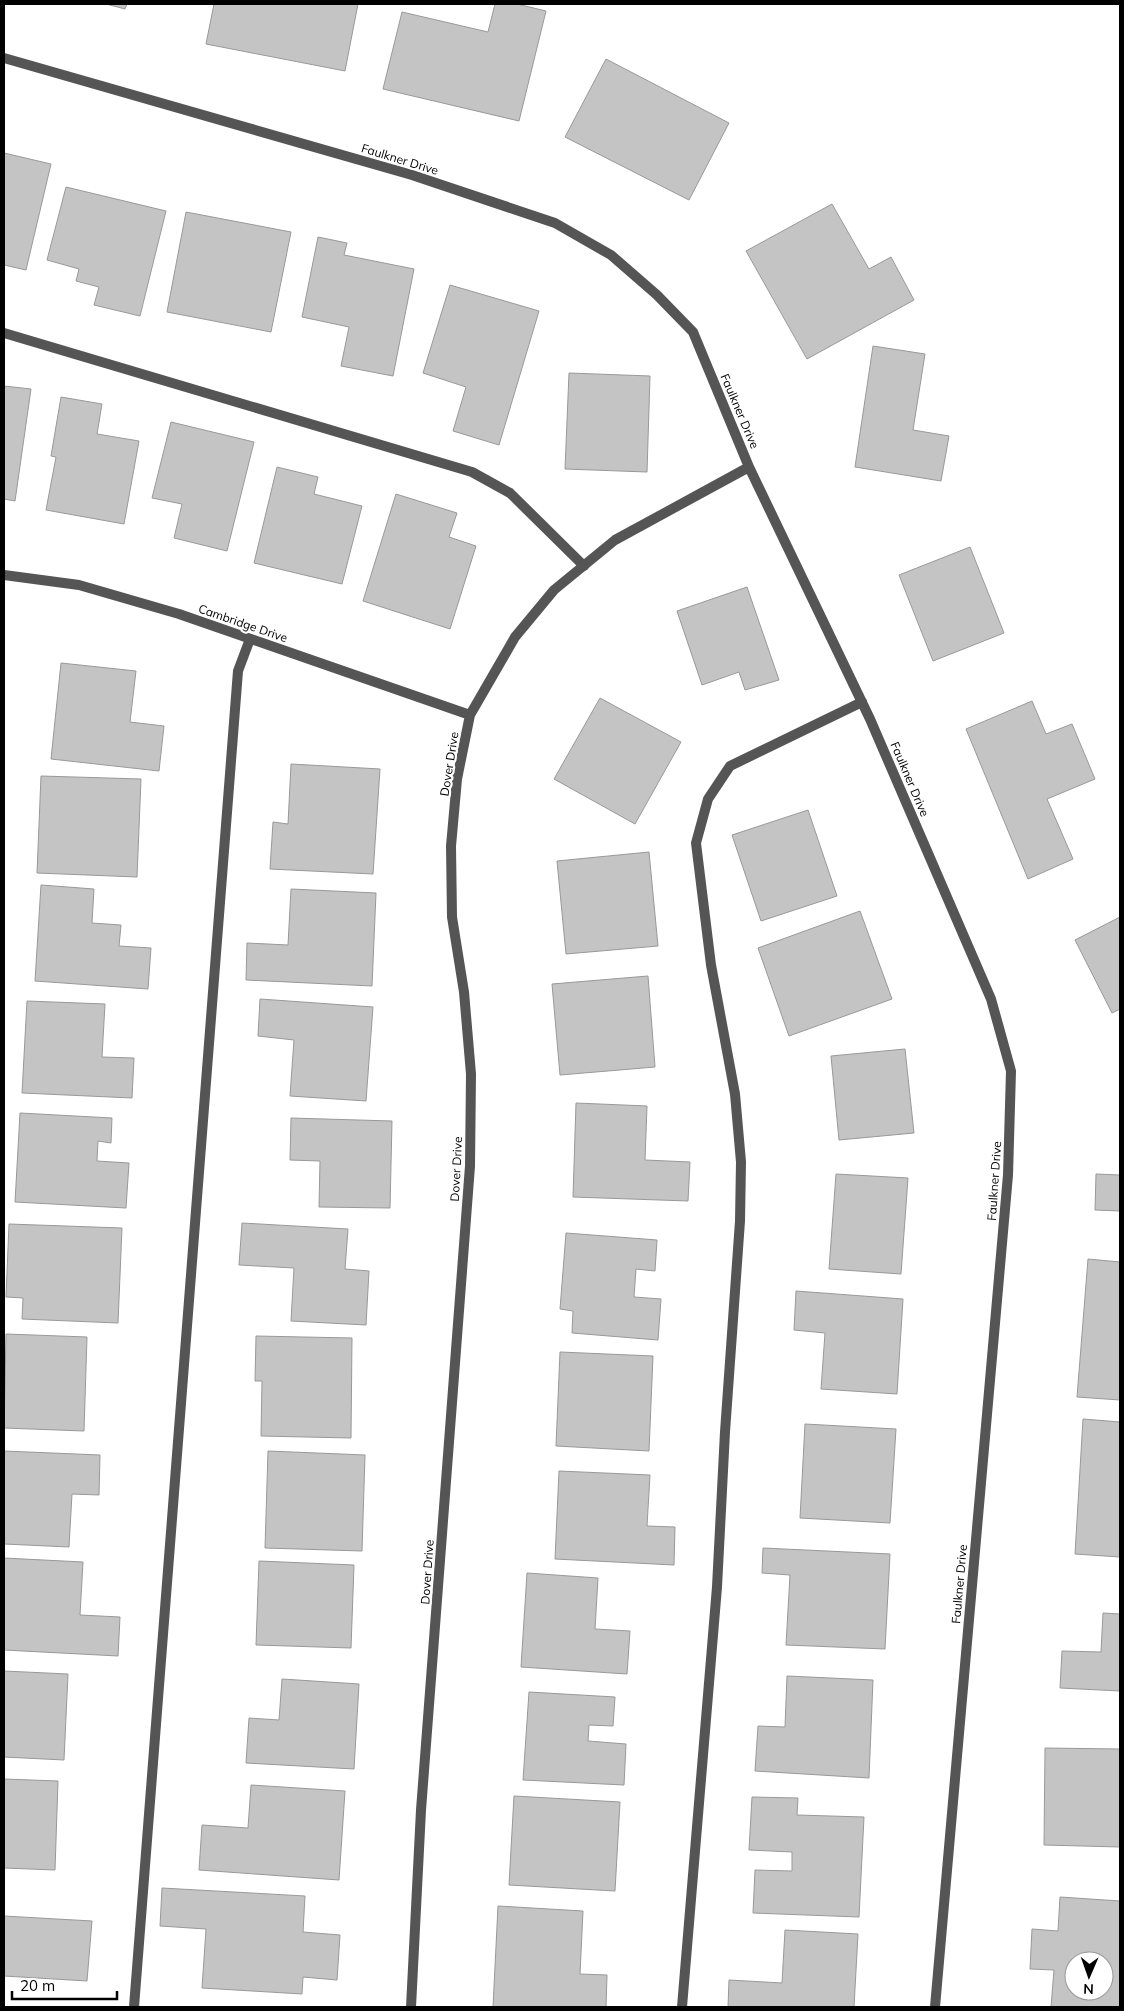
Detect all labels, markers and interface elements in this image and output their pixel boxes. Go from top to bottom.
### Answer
street label: Faulkner Drive [360,140,440,178]
street label: Faulkner Drive [718,371,762,451]
street label: Cambridge Drive [196,601,290,645]
street label: Dover Drive [437,731,461,797]
street label: Faulkner Drive [888,739,932,819]
street label: Dover Drive [447,1136,465,1202]
street label: Faulkner Drive [984,1141,1004,1221]
street label: Dover Drive [417,1539,437,1605]
street label: Faulkner Drive [948,1544,970,1624]
north arrow [1064,1951,1114,2001]
scale bar [12,1968,118,2000]
text: 20 m [20,1976,55,1995]
text: N [1083,1980,1094,1998]

